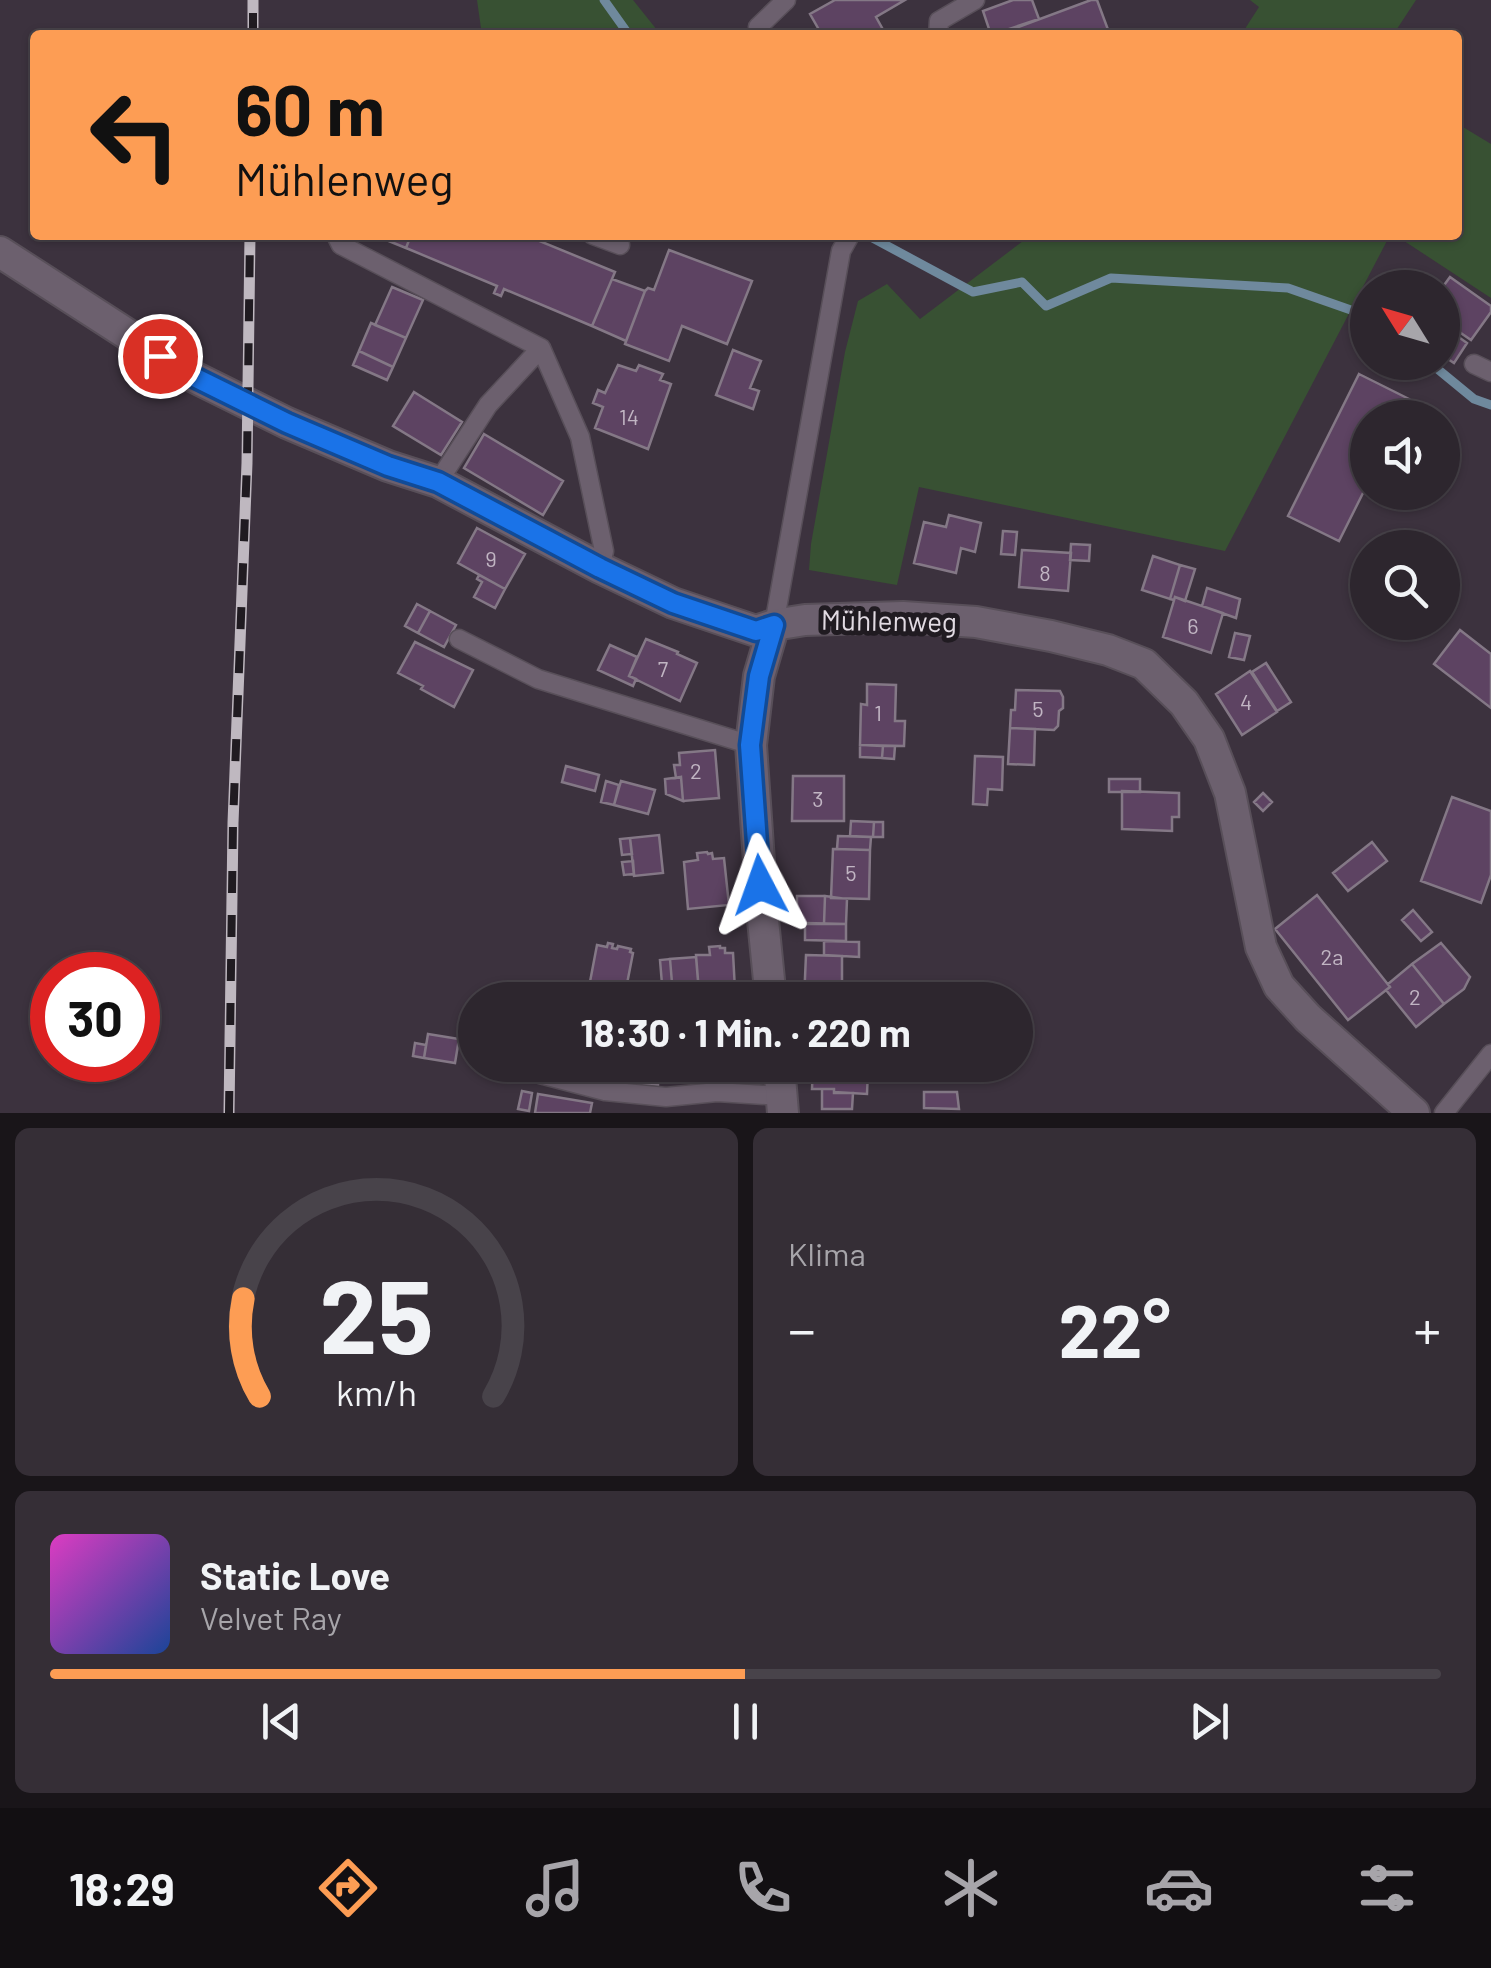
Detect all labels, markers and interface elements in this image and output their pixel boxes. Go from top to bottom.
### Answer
text: 60 m [235,66,385,150]
icon: left [70,70,200,200]
text: Mühlenweg [235,151,454,205]
north arrow [1350,270,1460,380]
map controls [1350,270,1460,640]
pin [118,314,203,399]
icon: arrive [133,329,188,384]
button: sound [1350,400,1460,510]
house number: 14 [619,403,639,429]
button: search [1350,530,1460,640]
house number: 9 [485,545,497,571]
house number: 8 [1039,559,1051,585]
street label: Mühlenweg [821,602,957,638]
house number: 6 [1187,612,1199,638]
house number: 7 [658,655,668,681]
house number: 4 [1240,688,1252,714]
house number: 5 [1032,695,1044,721]
house number: 1 [874,699,882,725]
house number: 2 [690,757,702,783]
house number: 3 [812,785,824,811]
position arrow [708,833,812,937]
house number: 5 [845,859,857,885]
house number: 2a [1320,943,1344,969]
speed limit sign: 30 [30,952,160,1082]
house number: 2 [1409,983,1421,1009]
text: 18:30 · 1 Min. · 220 m [580,1009,911,1055]
text: Klima [788,1234,866,1272]
text: 25 [319,1250,434,1375]
text: 22° [1058,1283,1171,1373]
text: − [788,1295,816,1361]
text: + [1413,1295,1441,1361]
text: km/h [336,1370,417,1413]
text: Static Love [200,1552,390,1598]
text: Velvet Ray [200,1598,342,1636]
icon: previous [254,1694,309,1749]
icon: pause [718,1694,773,1749]
icon: next [1182,1694,1237,1749]
icon: directions [313,1853,383,1923]
icon: music [520,1853,590,1923]
icon: phone [728,1853,798,1923]
icon: climate [936,1853,1006,1923]
icon: car [1144,1853,1214,1923]
icon: filters [1352,1853,1422,1923]
text: 18:29 [69,1861,175,1915]

